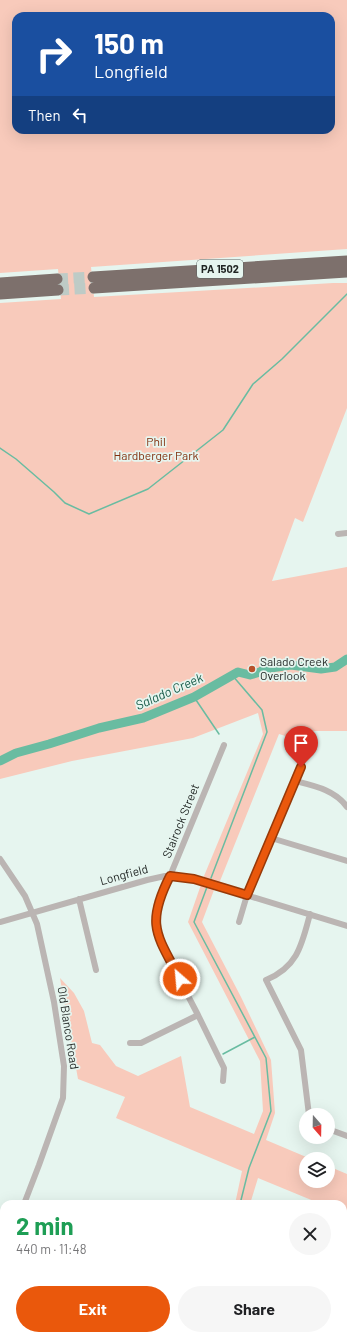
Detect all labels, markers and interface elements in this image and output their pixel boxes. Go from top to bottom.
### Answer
text: 150 m [94,26,164,60]
icon: right [28,28,80,80]
text: Longfield [94,60,168,82]
icon: left [69,104,91,126]
text: Then [28,106,61,124]
road number: PA 1502 [197,260,243,278]
park label: Phil Hardberger Park [113,434,199,462]
place label: Salado Creek Overlook [260,654,328,682]
marker: Salado Creek Overlook [247,664,257,674]
water label: Salado Creek [133,669,206,713]
pin [284,726,318,767]
icon: arrive [290,732,312,754]
street label: Stairock Street [159,781,201,860]
street label: Longfield [98,861,149,887]
position arrow [159,958,201,1000]
street label: Old Blanco Road [56,985,82,1070]
north arrow [299,1108,335,1144]
map controls [299,1108,335,1188]
button: layers [299,1152,335,1188]
text: 2 min [16,1211,74,1240]
button: close [289,1213,331,1255]
text: 440 m · 11:48 [16,1241,86,1257]
button: Exit [16,1286,170,1332]
button: Share [178,1286,331,1332]

